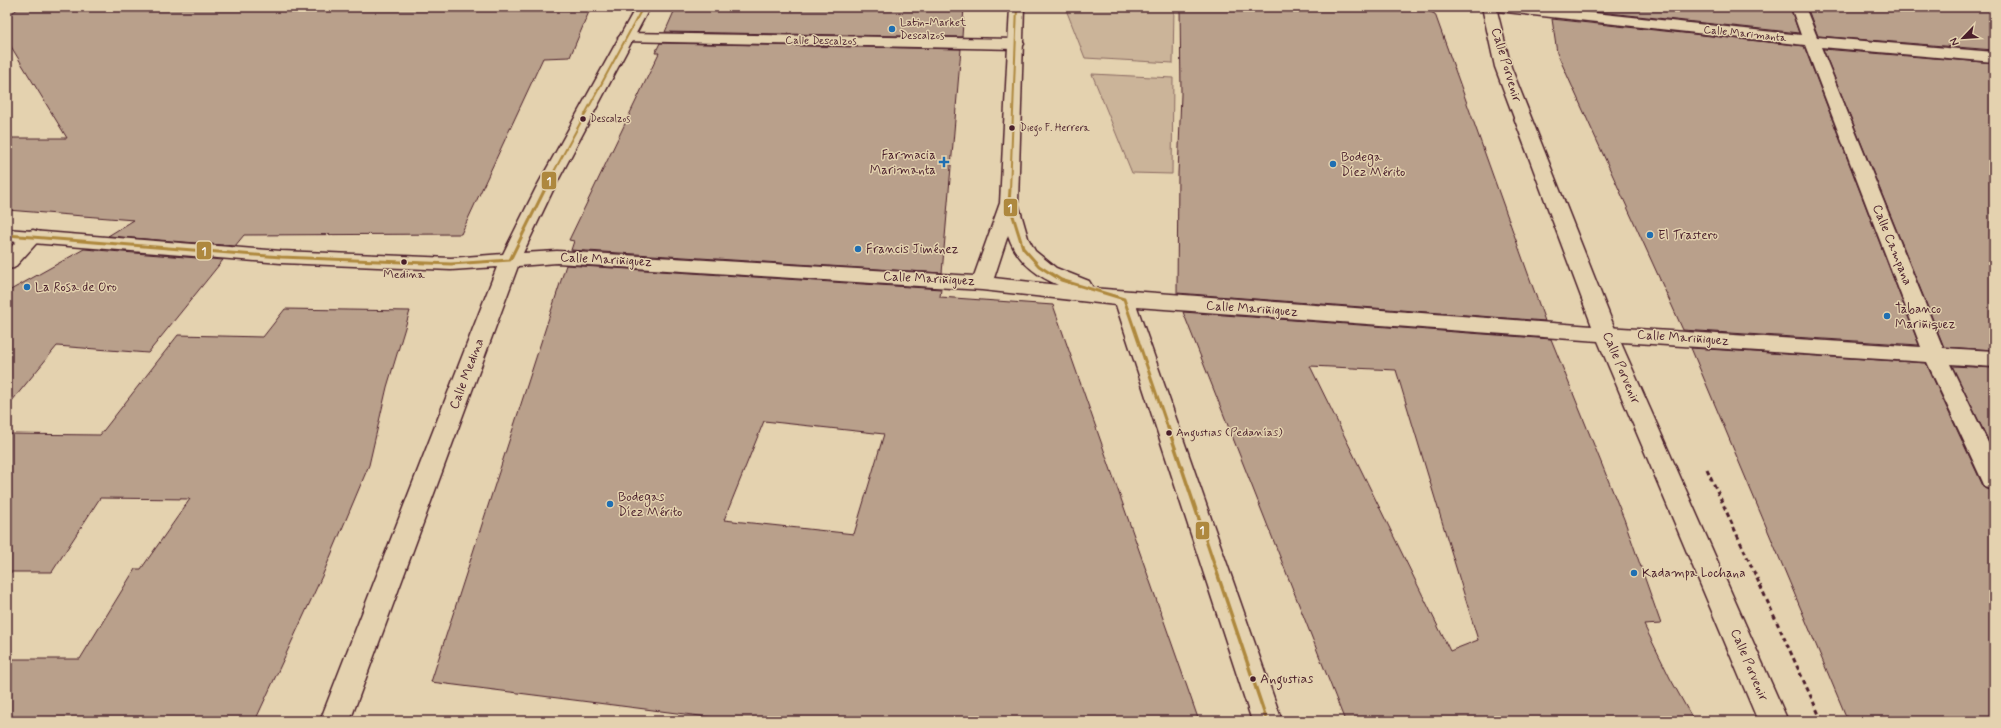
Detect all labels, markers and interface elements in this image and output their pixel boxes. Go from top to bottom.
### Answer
place label: Latin-Market Descalzos [900,16,967,43]
north arrow [1943,18,1983,58]
street label: Calle Marimanta [1703,23,1787,45]
marker: Latin-Market Descalzos [887,24,897,34]
street label: Calle Porvenir [1487,26,1526,105]
street label: Calle Descalzos [785,33,857,49]
text: N [1947,36,1963,48]
place label: Descalzos [590,113,630,126]
marker: Descalzos [578,114,588,124]
place label: Diego F. Herrera [1020,122,1091,137]
marker: Diego F. Herrera [1007,123,1017,133]
place label: Farmacia Marimanta [870,147,936,179]
place label: Bodega Díez Mérito [1341,149,1405,181]
marker: Farmacia Marimanta [939,157,949,167]
marker: Bodega Díez Mérito [1328,159,1338,169]
line badge: 1 [541,171,557,190]
text: 1 [547,175,552,189]
line badge: 1 [1003,198,1018,217]
text: 1 [1008,202,1013,216]
street label: Calle Campana [1868,202,1916,288]
place label: El Trastero [1658,227,1718,244]
marker: El Trastero [1645,230,1655,240]
line badge: 1 [196,241,212,260]
place label: Francis Jiménez [866,241,959,258]
marker: Francis Jiménez [853,244,863,254]
text: 1 [202,245,207,259]
street label: Calle Mariñiguez [560,249,652,271]
marker: Medina [399,257,409,267]
place label: Medina [383,267,426,283]
street label: Calle Mariñiguez [883,268,975,290]
place label: La Rosa de Oro [35,279,117,296]
marker: La Rosa de Oro [22,282,32,292]
street label: Calle Mariñiguez [1206,297,1298,321]
place label: Tabanco Mariñiquez [1895,301,1956,333]
marker: Tabanco Mariñiquez [1882,311,1892,321]
street label: Calle Mariñiguez [1637,326,1729,350]
street label: Calle Porvenir [1598,329,1644,407]
street label: Calle Medina [446,336,488,412]
place label: Angustias (Pedanías) [1176,425,1283,442]
marker: Angustias (Pedanías) [1164,428,1174,438]
place label: Bodegas Díez Mérito [618,489,682,521]
marker: Bodegas Díez Mérito [605,499,615,509]
line badge: 1 [1195,521,1210,540]
text: 1 [1200,524,1205,538]
place label: Kadampa Lochana [1642,565,1746,582]
marker: Kadampa Lochana [1629,568,1639,578]
street label: Calle Porvenir [1726,626,1772,704]
place label: Angustias [1260,670,1313,690]
marker: Angustias [1248,674,1258,684]

